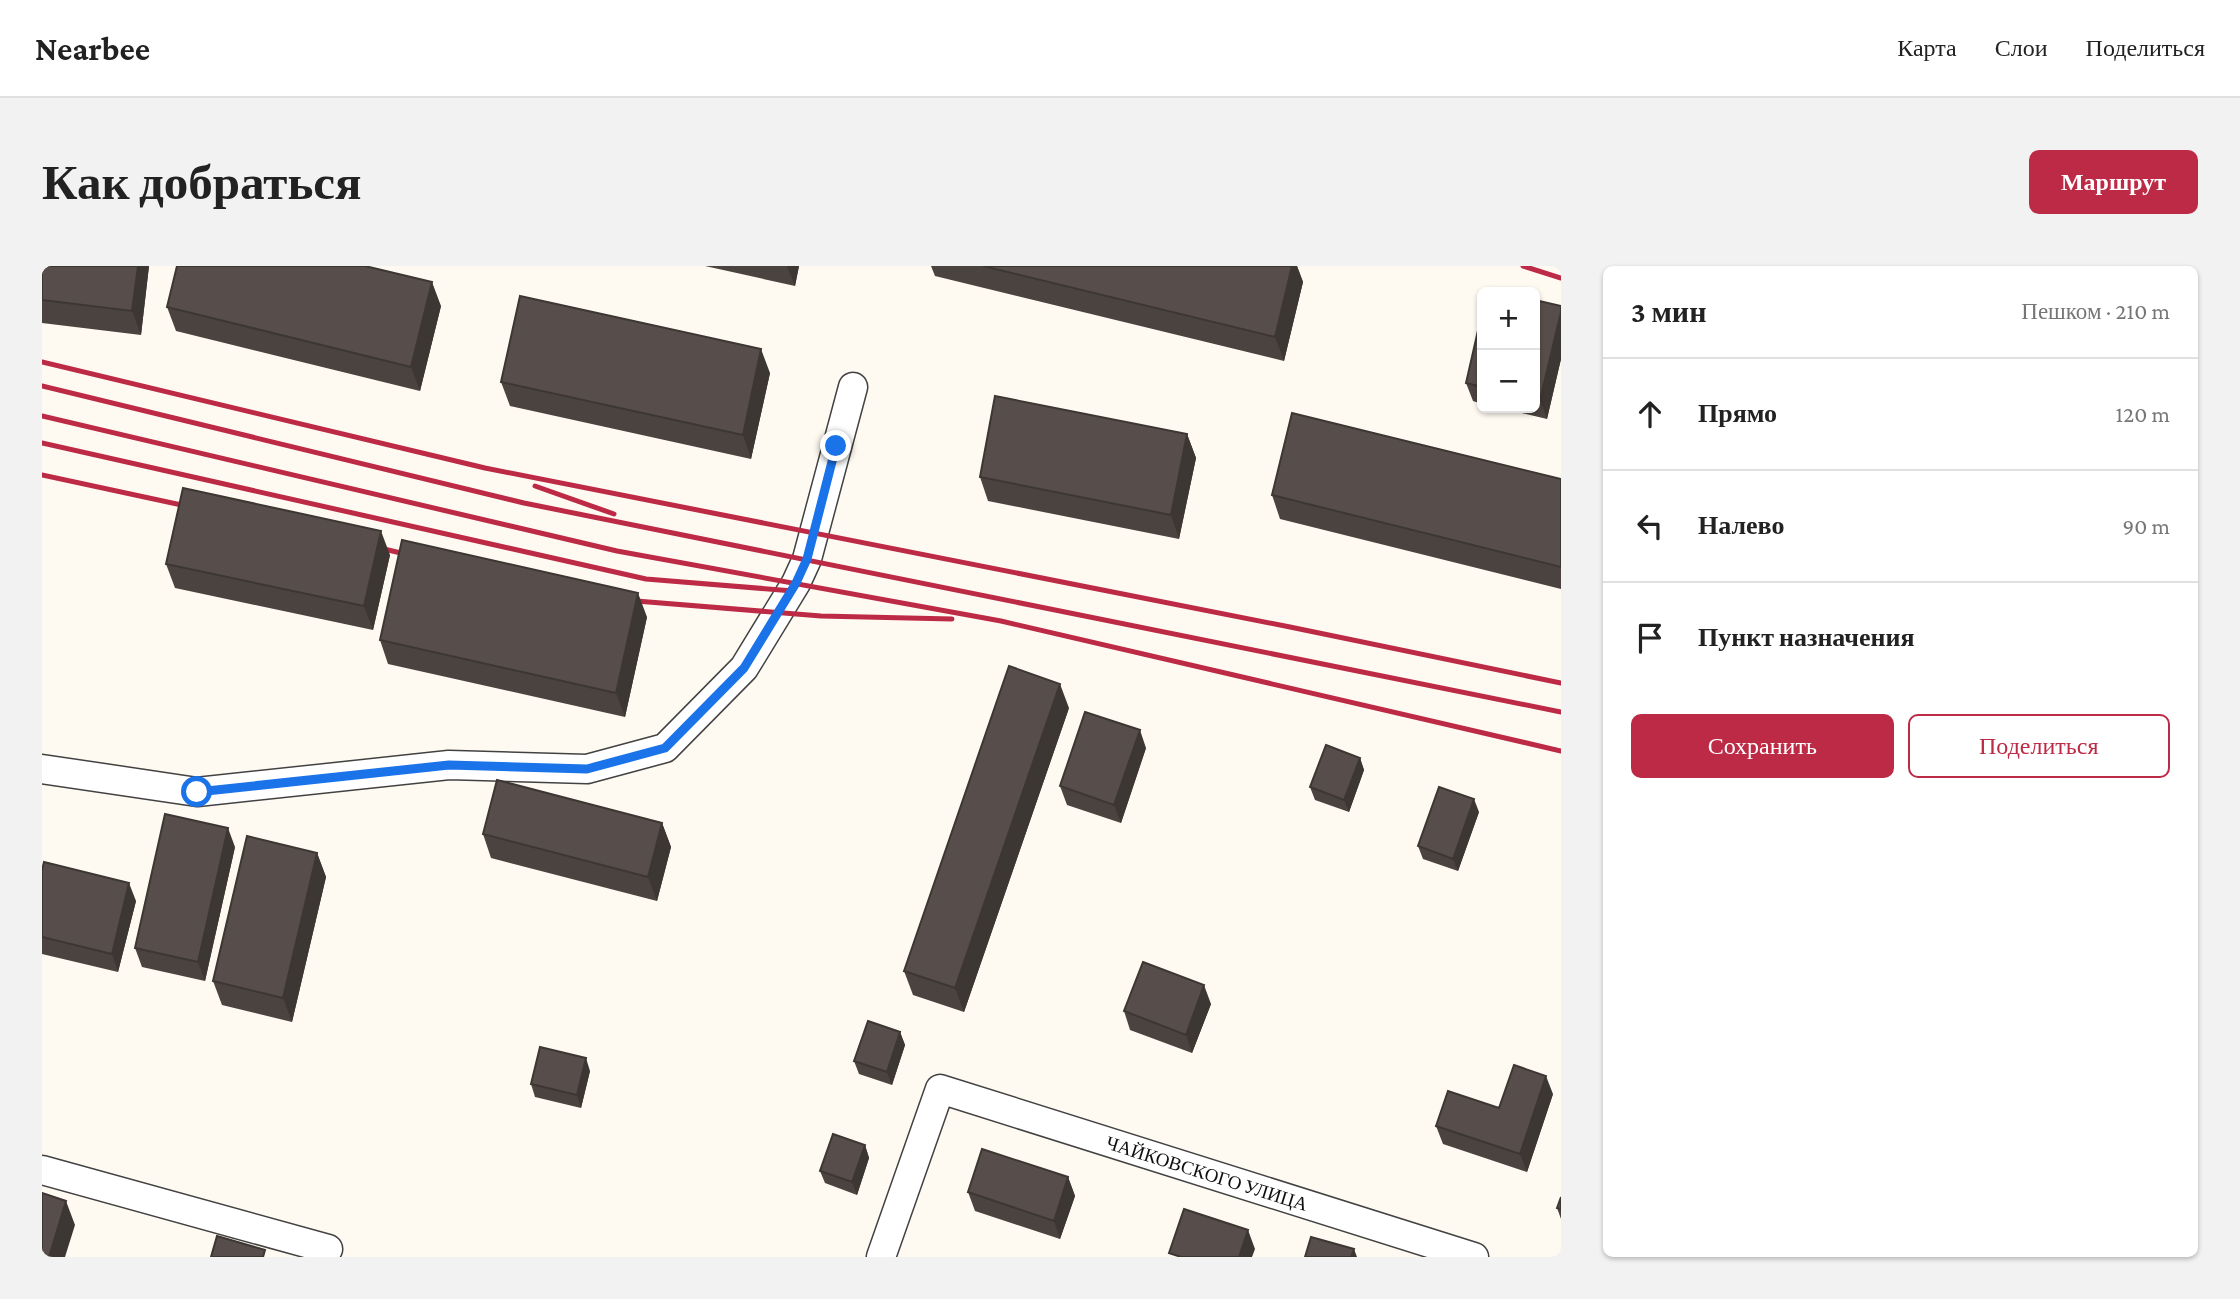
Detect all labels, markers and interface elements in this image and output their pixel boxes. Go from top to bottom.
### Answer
text: Nearbee [35,30,150,67]
text: Карта [1897,34,1957,61]
text: Слои [1995,34,2048,61]
text: Поделиться [2086,34,2205,61]
button: Маршрут [2029,150,2198,214]
text: Как добраться [42,155,362,210]
map controls [1477,287,1540,413]
button: + [1477,287,1540,350]
text: 3 мин [1631,295,1706,328]
text: Пешком · 210 m [2021,298,2170,324]
button: − [1477,350,1540,413]
icon: ahead [1631,395,1669,433]
text: Прямо [1698,399,1777,428]
text: 120 m [2116,401,2170,427]
route end [820,430,851,461]
icon: left [1631,507,1669,545]
text: Налево [1698,511,1784,540]
text: 90 m [2123,513,2170,539]
icon: arrive [1631,619,1669,657]
text: Пункт назначения [1698,623,1915,652]
button: Сохранить [1631,714,1894,778]
button: Поделиться [1908,714,2170,778]
route start [181,776,212,807]
street label: ЧАЙКОВСКОГО УЛИЦА [1104,1131,1311,1215]

